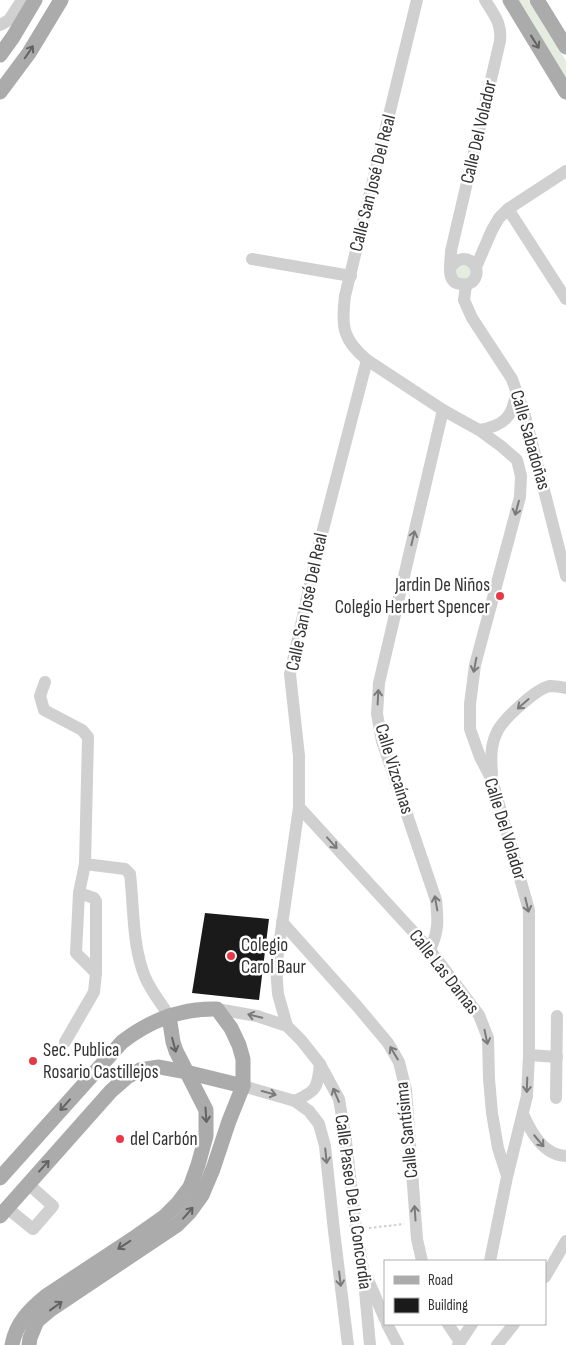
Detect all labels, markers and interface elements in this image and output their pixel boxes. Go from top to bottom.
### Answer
one-way arrow [531,34,541,48]
one-way arrow [24,46,34,60]
street label: Calle Del Volador [456,78,502,186]
street label: Calle San José Del Real [345,112,401,254]
street label: Calle Sabadoñas [505,387,555,493]
one-way arrow [512,500,521,516]
street label: Calle San José Del Real [281,531,333,673]
one-way arrow [409,531,418,547]
place label: Jardin De Niños Colegio Herbert Spencer [335,574,491,619]
marker: Jardin De Niños Colegio Herbert Spencer [494,590,506,602]
one-way arrow [470,657,480,673]
one-way arrow [374,689,383,705]
one-way arrow [516,698,529,710]
street label: Calle Vizcaínas [369,721,419,817]
street label: Calle Del Volador [479,775,532,883]
one-way arrow [326,836,338,849]
one-way arrow [430,895,440,911]
one-way arrow [523,897,532,913]
street label: Calle Las Damas [404,925,484,1019]
place label: Colegio Carol Baur [241,934,307,979]
marker: Colegio Carol Baur [225,950,237,962]
one-way arrow [248,1011,264,1020]
one-way arrow [482,1028,491,1044]
one-way arrow [170,1036,180,1052]
place label: Sec. Publica Rosario Castillejos [43,1039,159,1084]
one-way arrow [389,1047,399,1061]
marker: Sec. Publica Rosario Castillejos [27,1055,39,1067]
one-way arrow [523,1077,532,1093]
street label: Calle Santísima [391,1081,423,1179]
one-way arrow [330,1088,340,1103]
one-way arrow [261,1089,277,1098]
one-way arrow [59,1099,70,1112]
one-way arrow [201,1107,210,1123]
street label: Calle Paseo De La Concordia [329,1113,377,1291]
place label: del Carbón [130,1128,198,1151]
marker: del Carbón [114,1133,126,1145]
one-way arrow [534,1135,545,1148]
one-way arrow [321,1147,331,1163]
one-way arrow [38,1160,50,1173]
one-way arrow [410,1205,420,1221]
one-way arrow [182,1207,193,1220]
one-way arrow [118,1240,132,1250]
legend [384,1260,546,1325]
one-way arrow [335,1271,345,1287]
text: Road [428,1271,453,1290]
text: Building [428,1296,468,1315]
one-way arrow [48,1301,62,1312]

